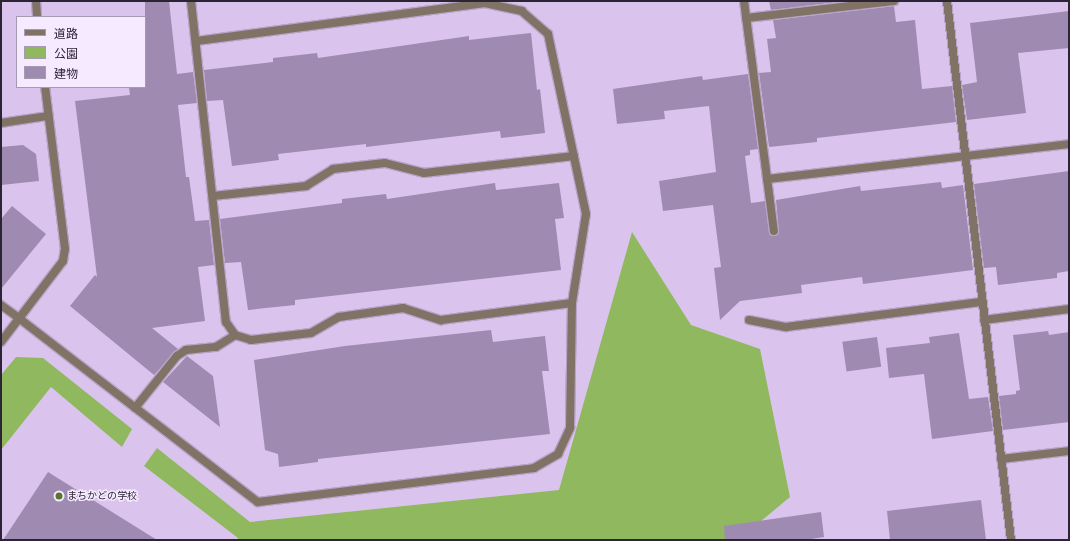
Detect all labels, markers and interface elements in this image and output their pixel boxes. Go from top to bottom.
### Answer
legend [16,16,146,88]
text: 道路 [54,26,78,41]
text: 公園 [54,46,78,61]
text: 建物 [54,66,78,81]
place label: まちかどの学校 [67,490,137,502]
marker: まちかどの学校 [54,491,64,501]

